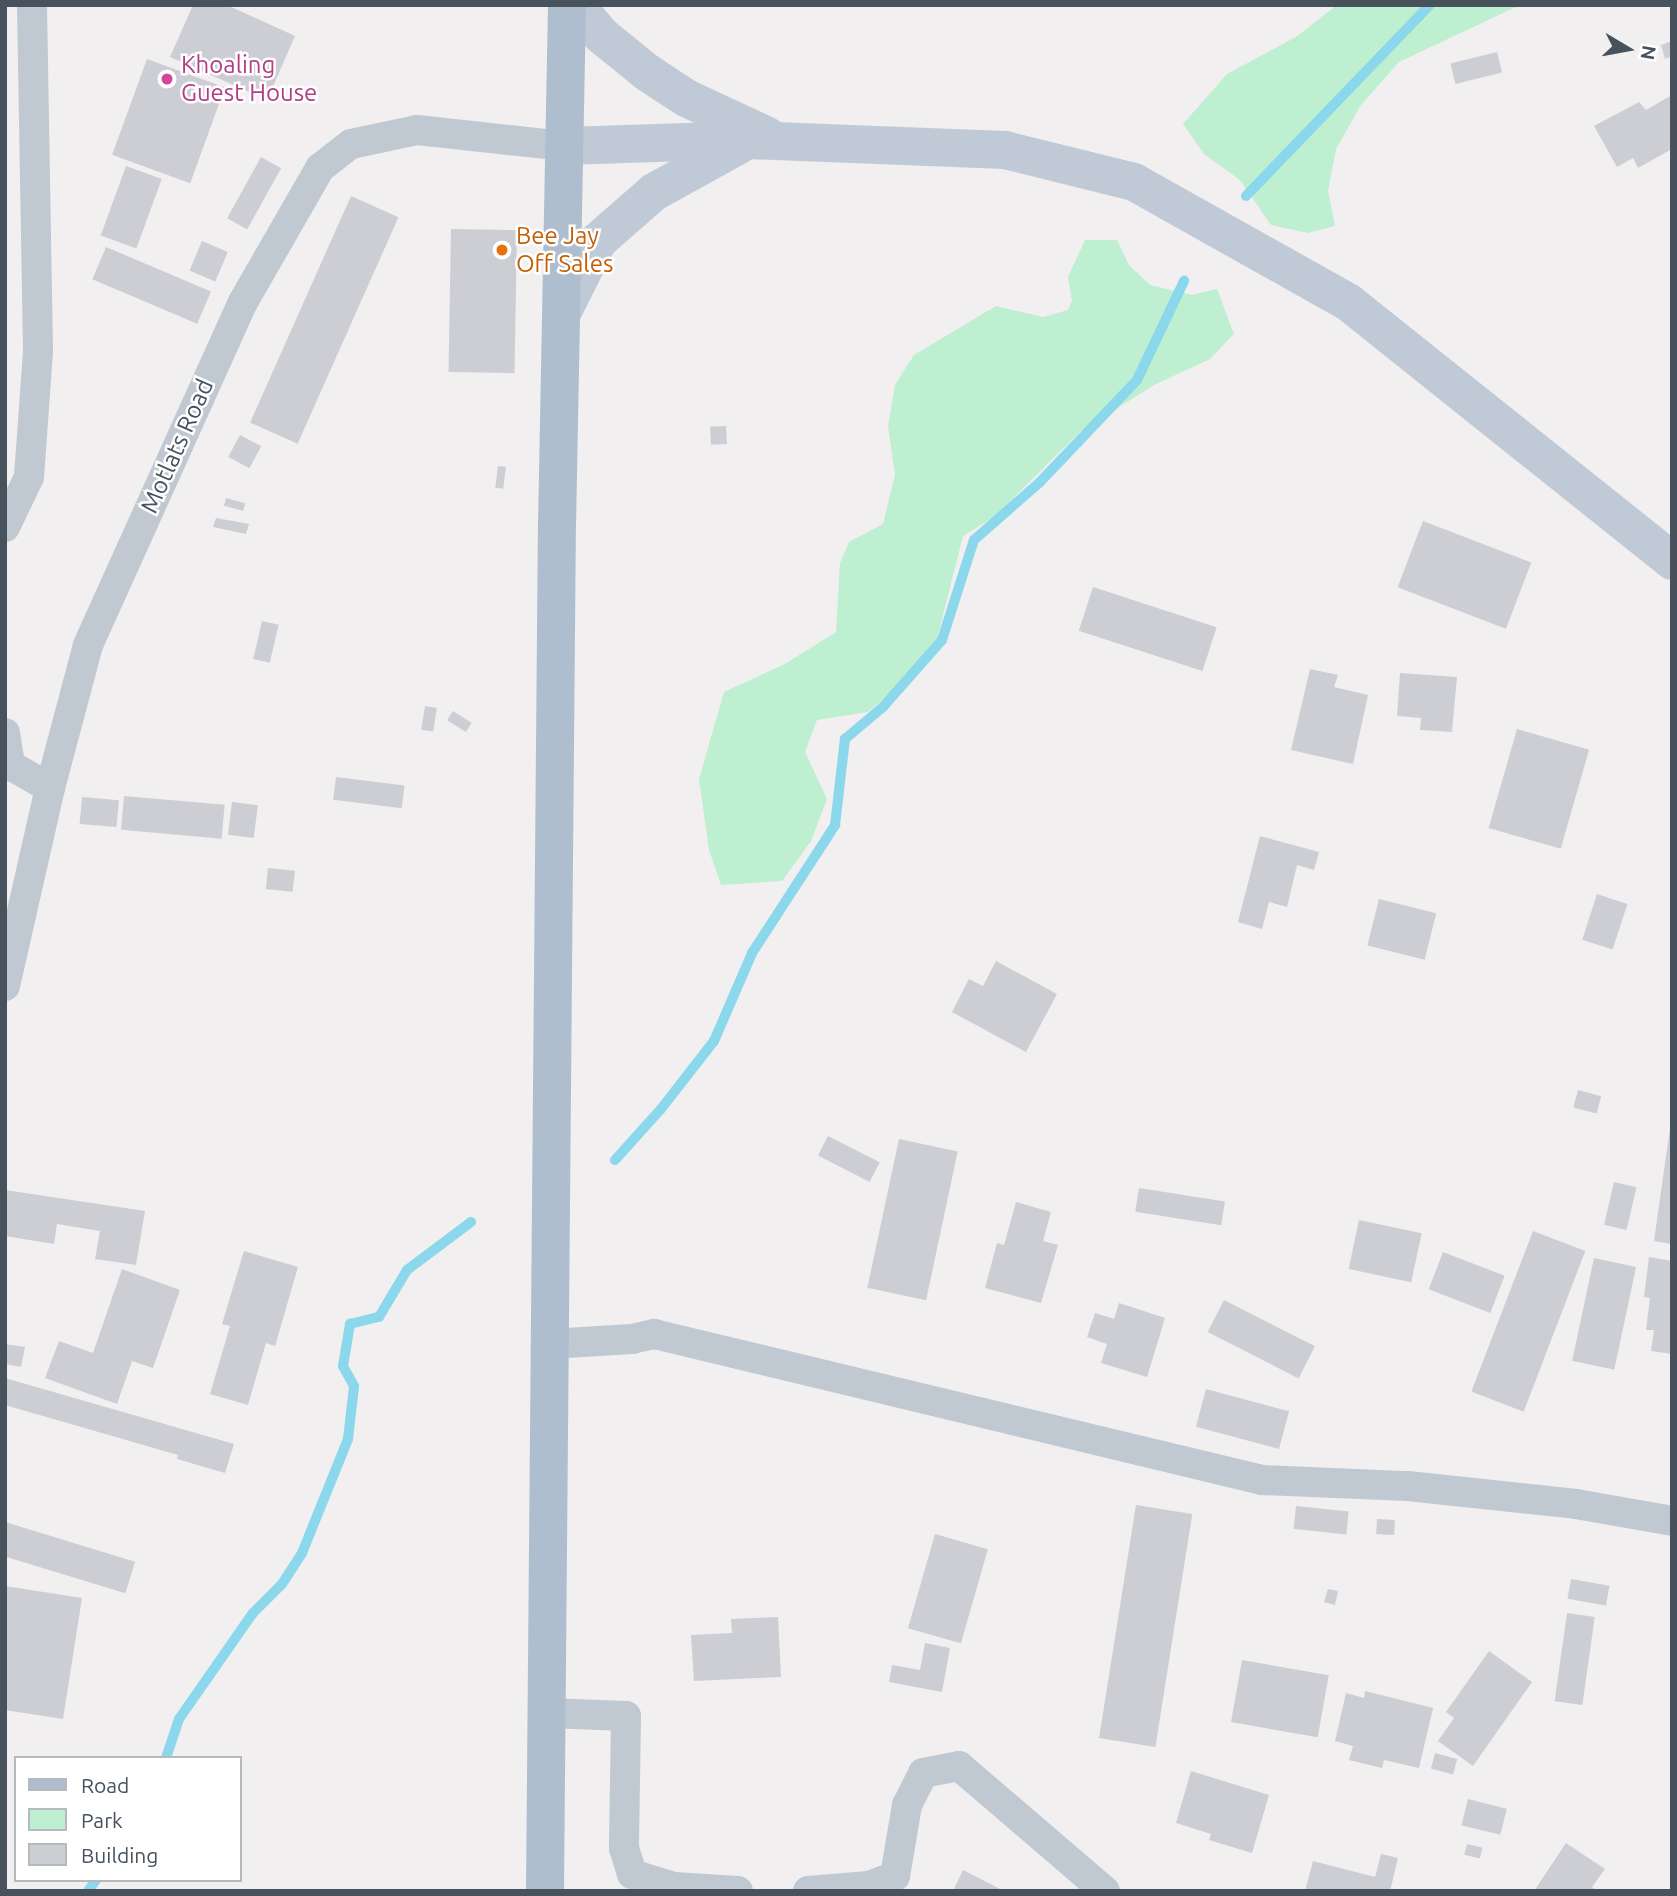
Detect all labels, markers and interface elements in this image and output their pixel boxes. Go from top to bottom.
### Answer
north arrow [1593,14,1663,84]
text: N [1637,44,1661,62]
place label: Khoaling Guest House [181,51,317,107]
marker: Khoaling Guest House [159,71,175,87]
place label: Bee Jay Off Sales [516,222,613,278]
marker: Bee Jay Off Sales [494,242,510,258]
street label: Motlats Road [135,375,219,517]
legend [14,1756,242,1882]
text: Road [81,1773,129,1797]
text: Park [81,1808,123,1832]
text: Building [81,1843,158,1867]

